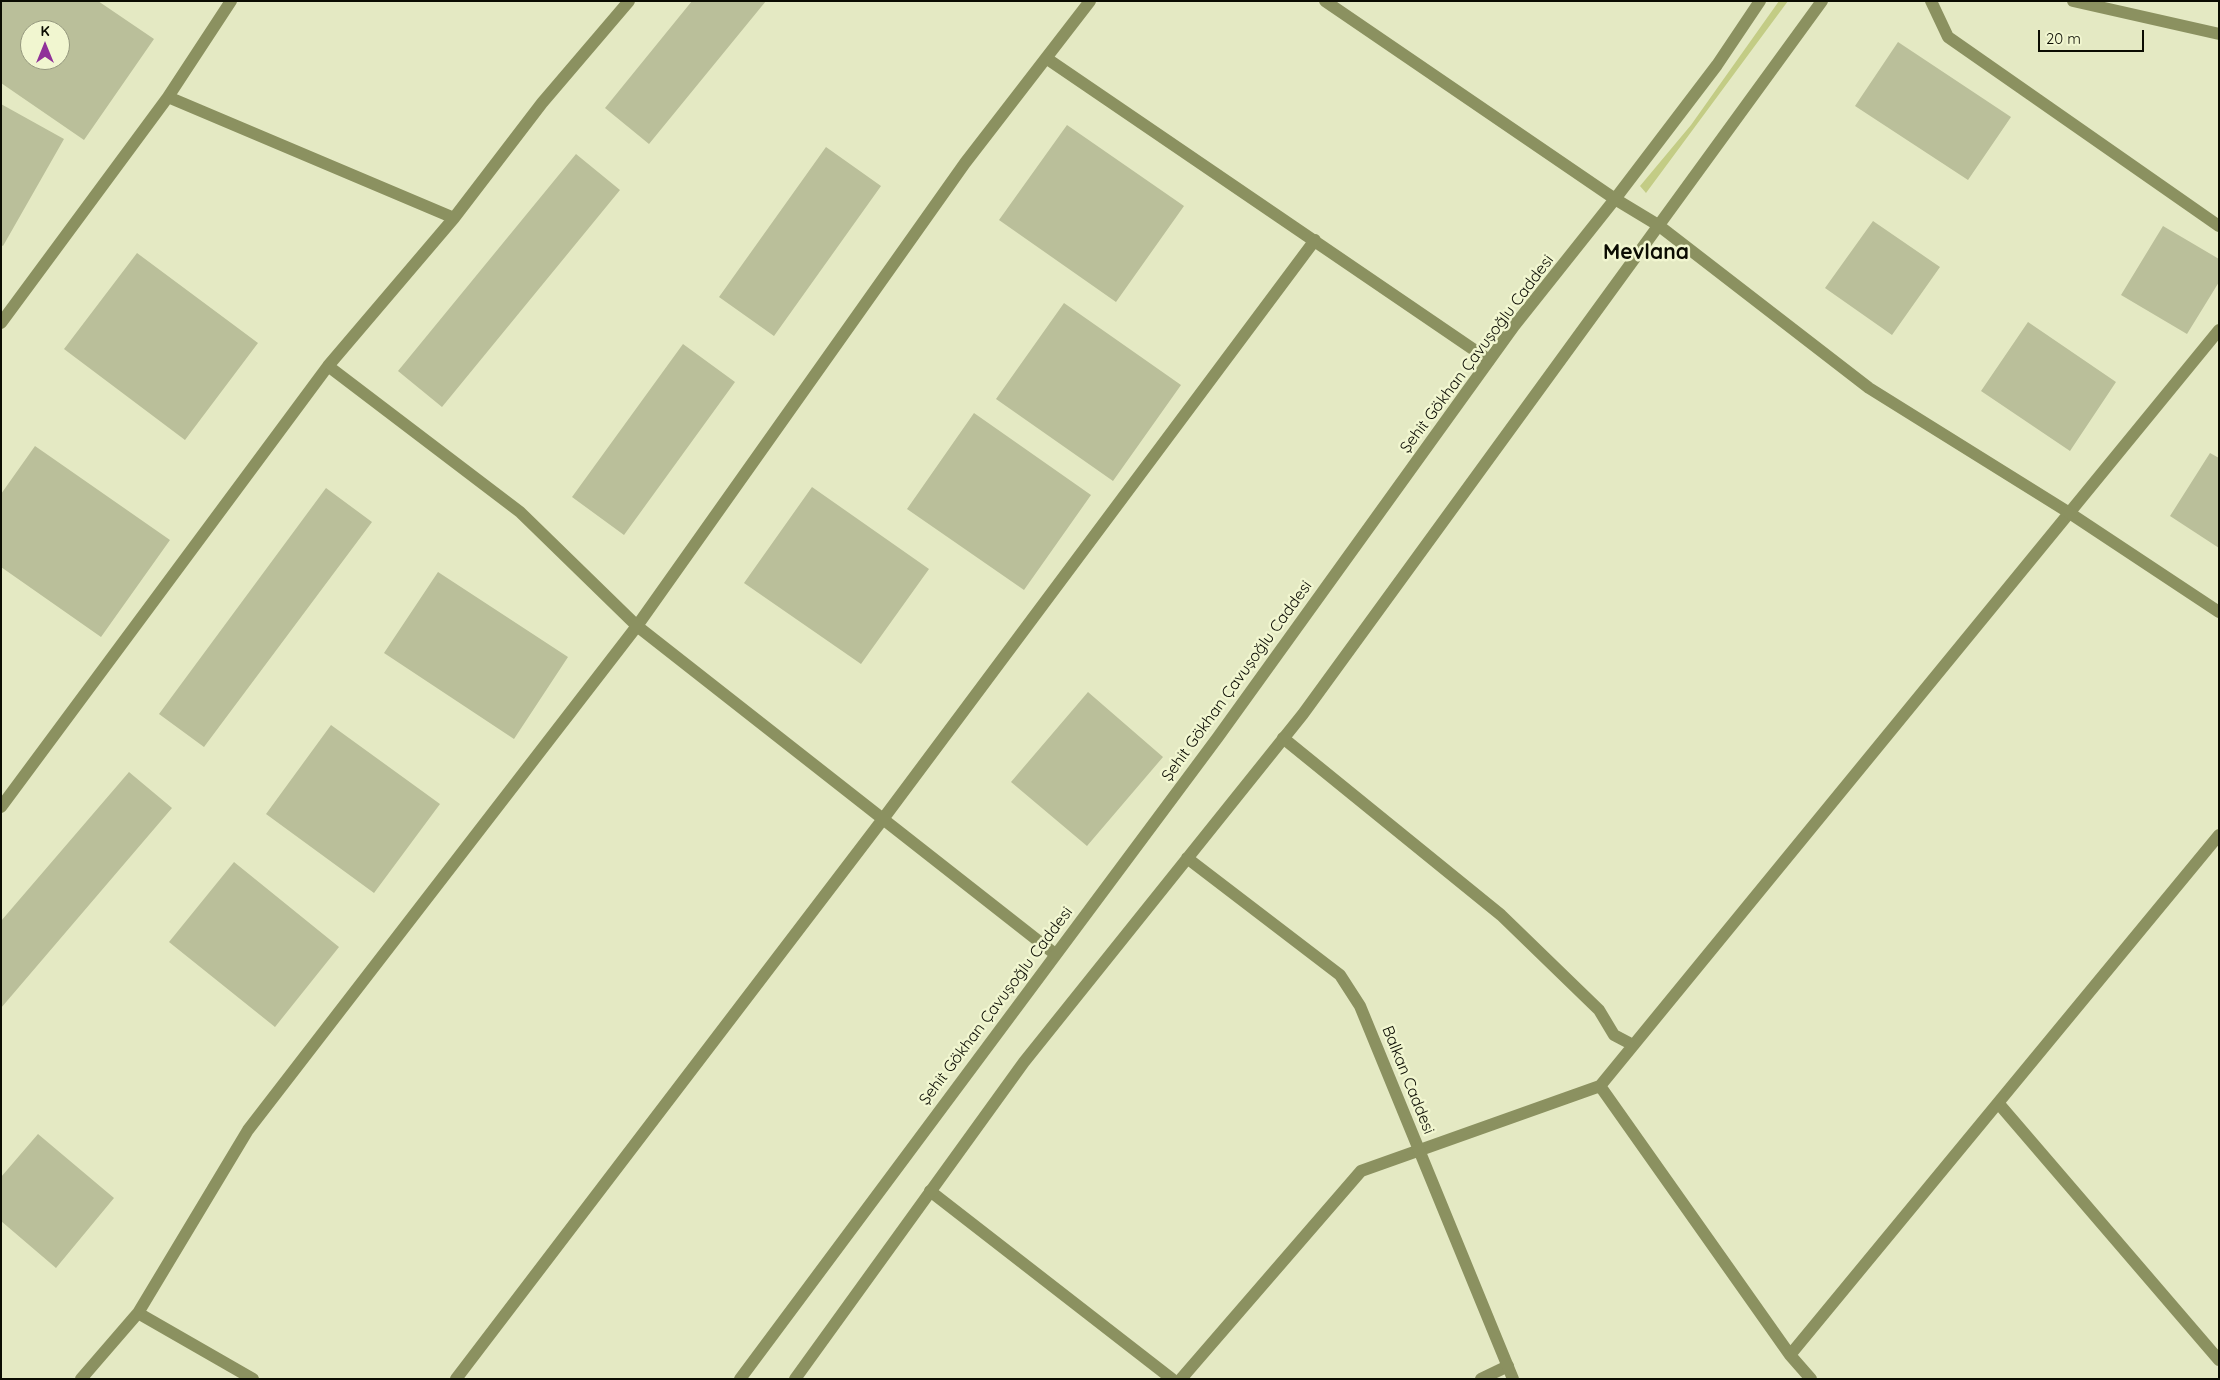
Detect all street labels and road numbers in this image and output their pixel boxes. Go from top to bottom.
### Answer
street label: Şehit Gökhan Çavuşoğlu Caddesi [1396,251,1558,457]
street label: Şehit Gökhan Çavuşoğlu Caddesi [1158,577,1316,785]
street label: Şehit Gökhan Çavuşoğlu Caddesi [915,903,1077,1109]
street label: Balkan Caddesi [1378,1023,1438,1137]

